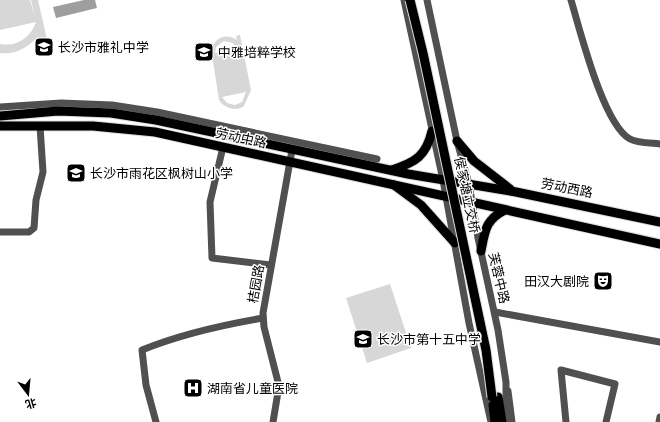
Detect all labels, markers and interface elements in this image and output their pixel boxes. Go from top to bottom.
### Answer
school or university icon: 长沙市雅礼中学 [33,36,55,58]
place label: 长沙市雅礼中学 [58,39,149,56]
school or university icon: 中雅培粹学校 [193,41,215,63]
place label: 中雅培粹学校 [218,44,296,61]
street label: 劳动中路 [214,124,268,152]
street label: 侯家塘立交桥 [451,155,483,235]
school or university icon: 长沙市雨花区枫树山小学 [65,162,87,184]
place label: 长沙市雨花区枫树山小学 [90,165,233,182]
street label: 劳动西路 [540,175,594,201]
street label: 芙蓉中路 [485,251,513,305]
street label: 桔园路 [244,263,268,305]
theatre icon: 田汉大剧院 [592,270,614,292]
place label: 田汉大剧院 [524,273,589,290]
school or university icon: 长沙市第十五中学 [352,328,374,350]
place label: 长沙市第十五中学 [377,331,481,348]
north arrow [8,374,48,414]
hospital icon: 湖南省儿童医院 [182,377,204,399]
place label: 湖南省儿童医院 [207,380,298,397]
text: 北 [24,395,38,412]

